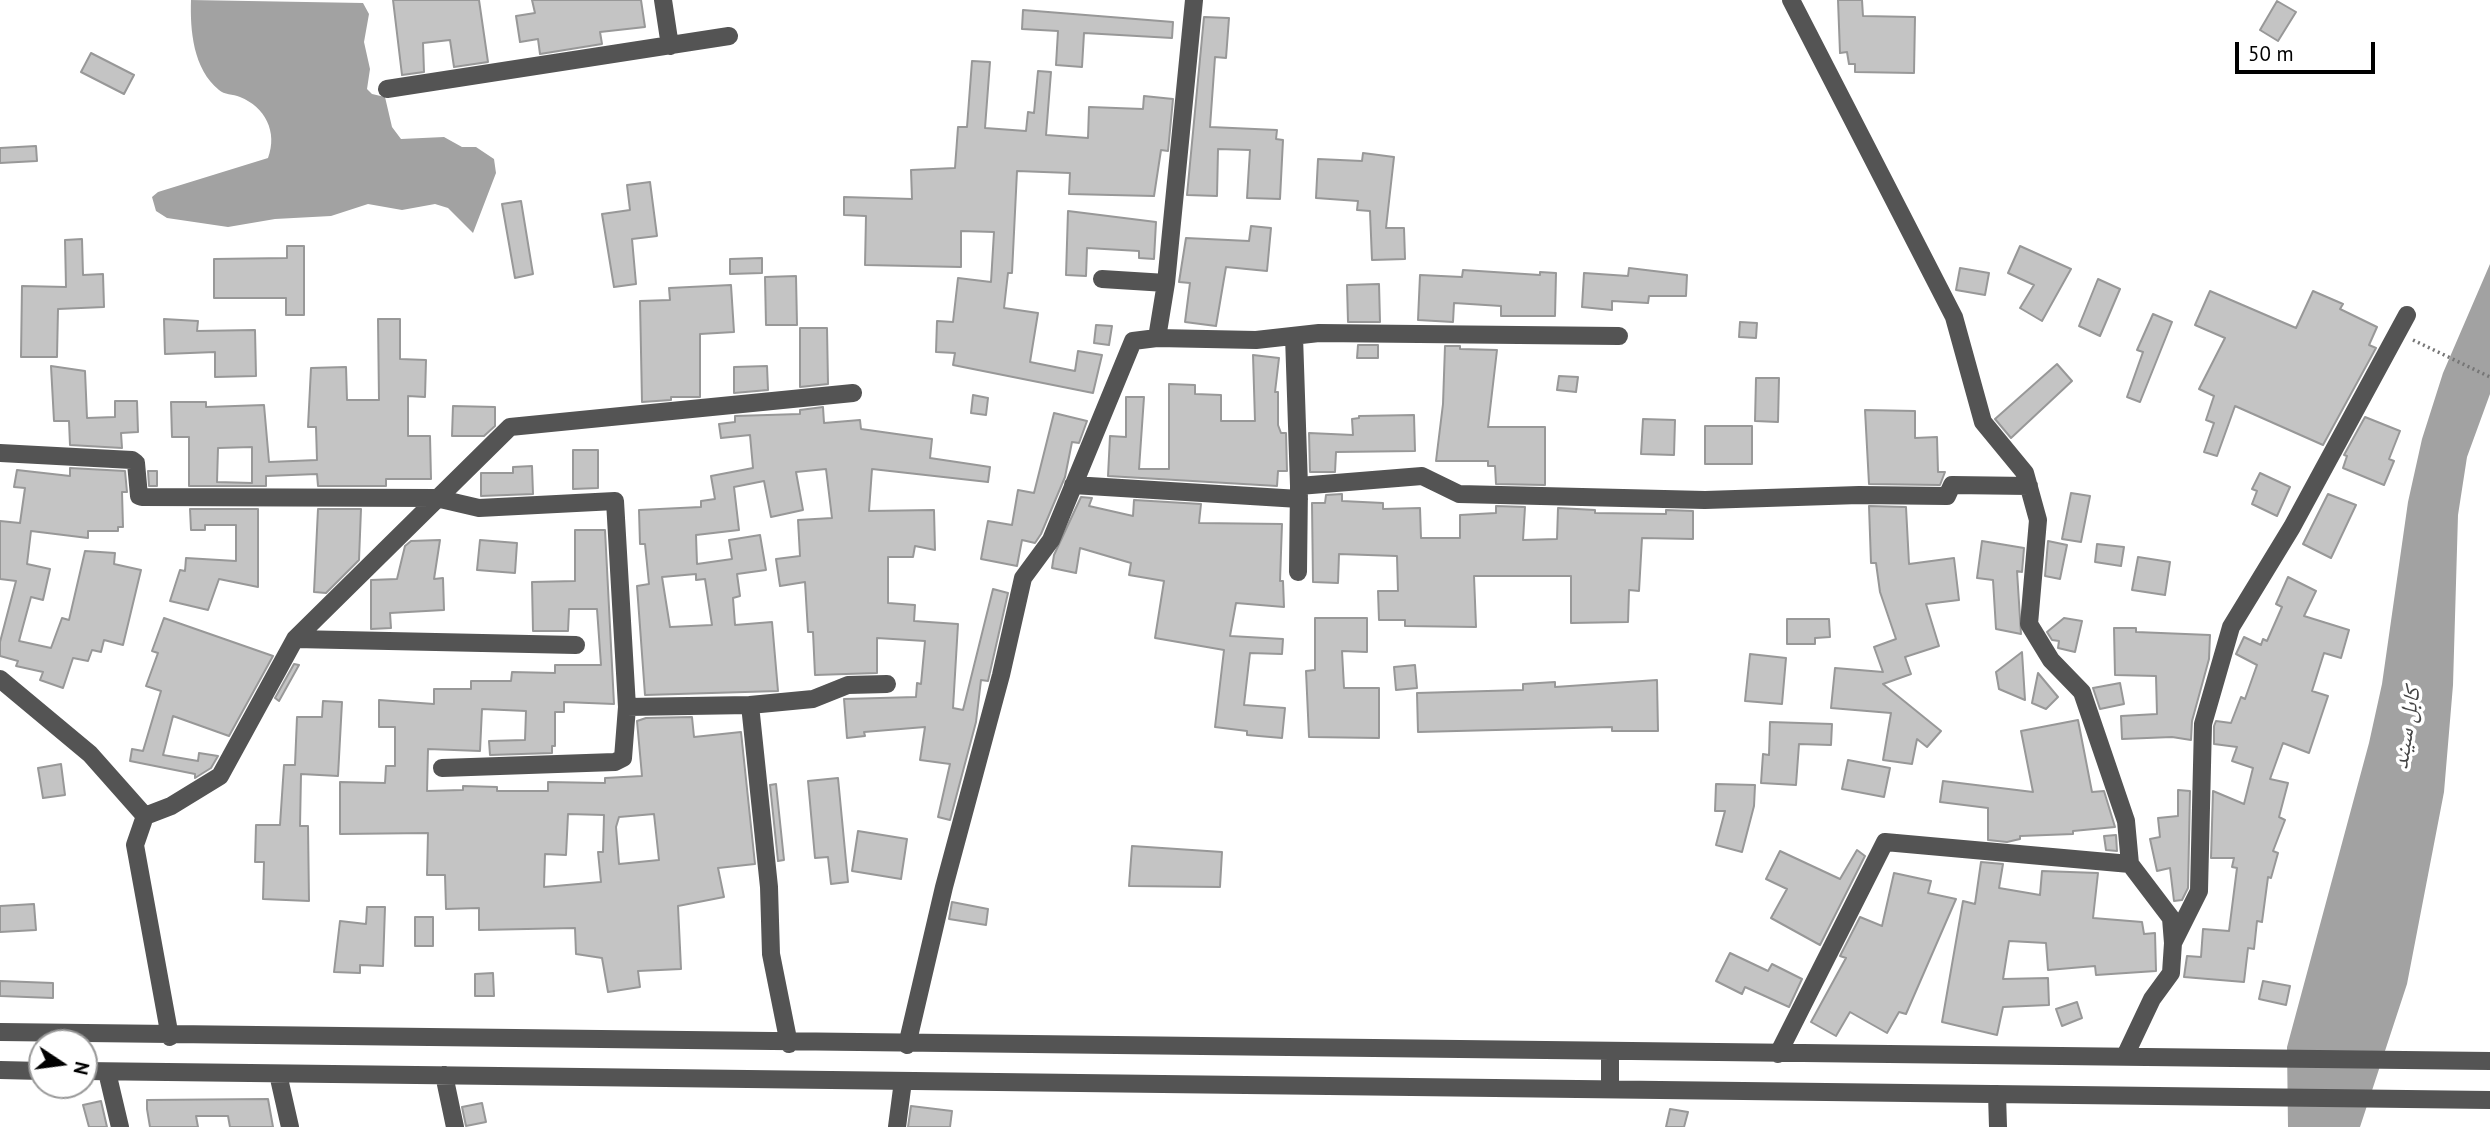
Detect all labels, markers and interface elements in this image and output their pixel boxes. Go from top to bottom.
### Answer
scale bar [2238,28,2378,72]
text: 50 m [2248,40,2294,67]
water label: کابل سيند [2387,685,2427,771]
north arrow [28,1029,98,1099]
text: N [68,1059,95,1077]

